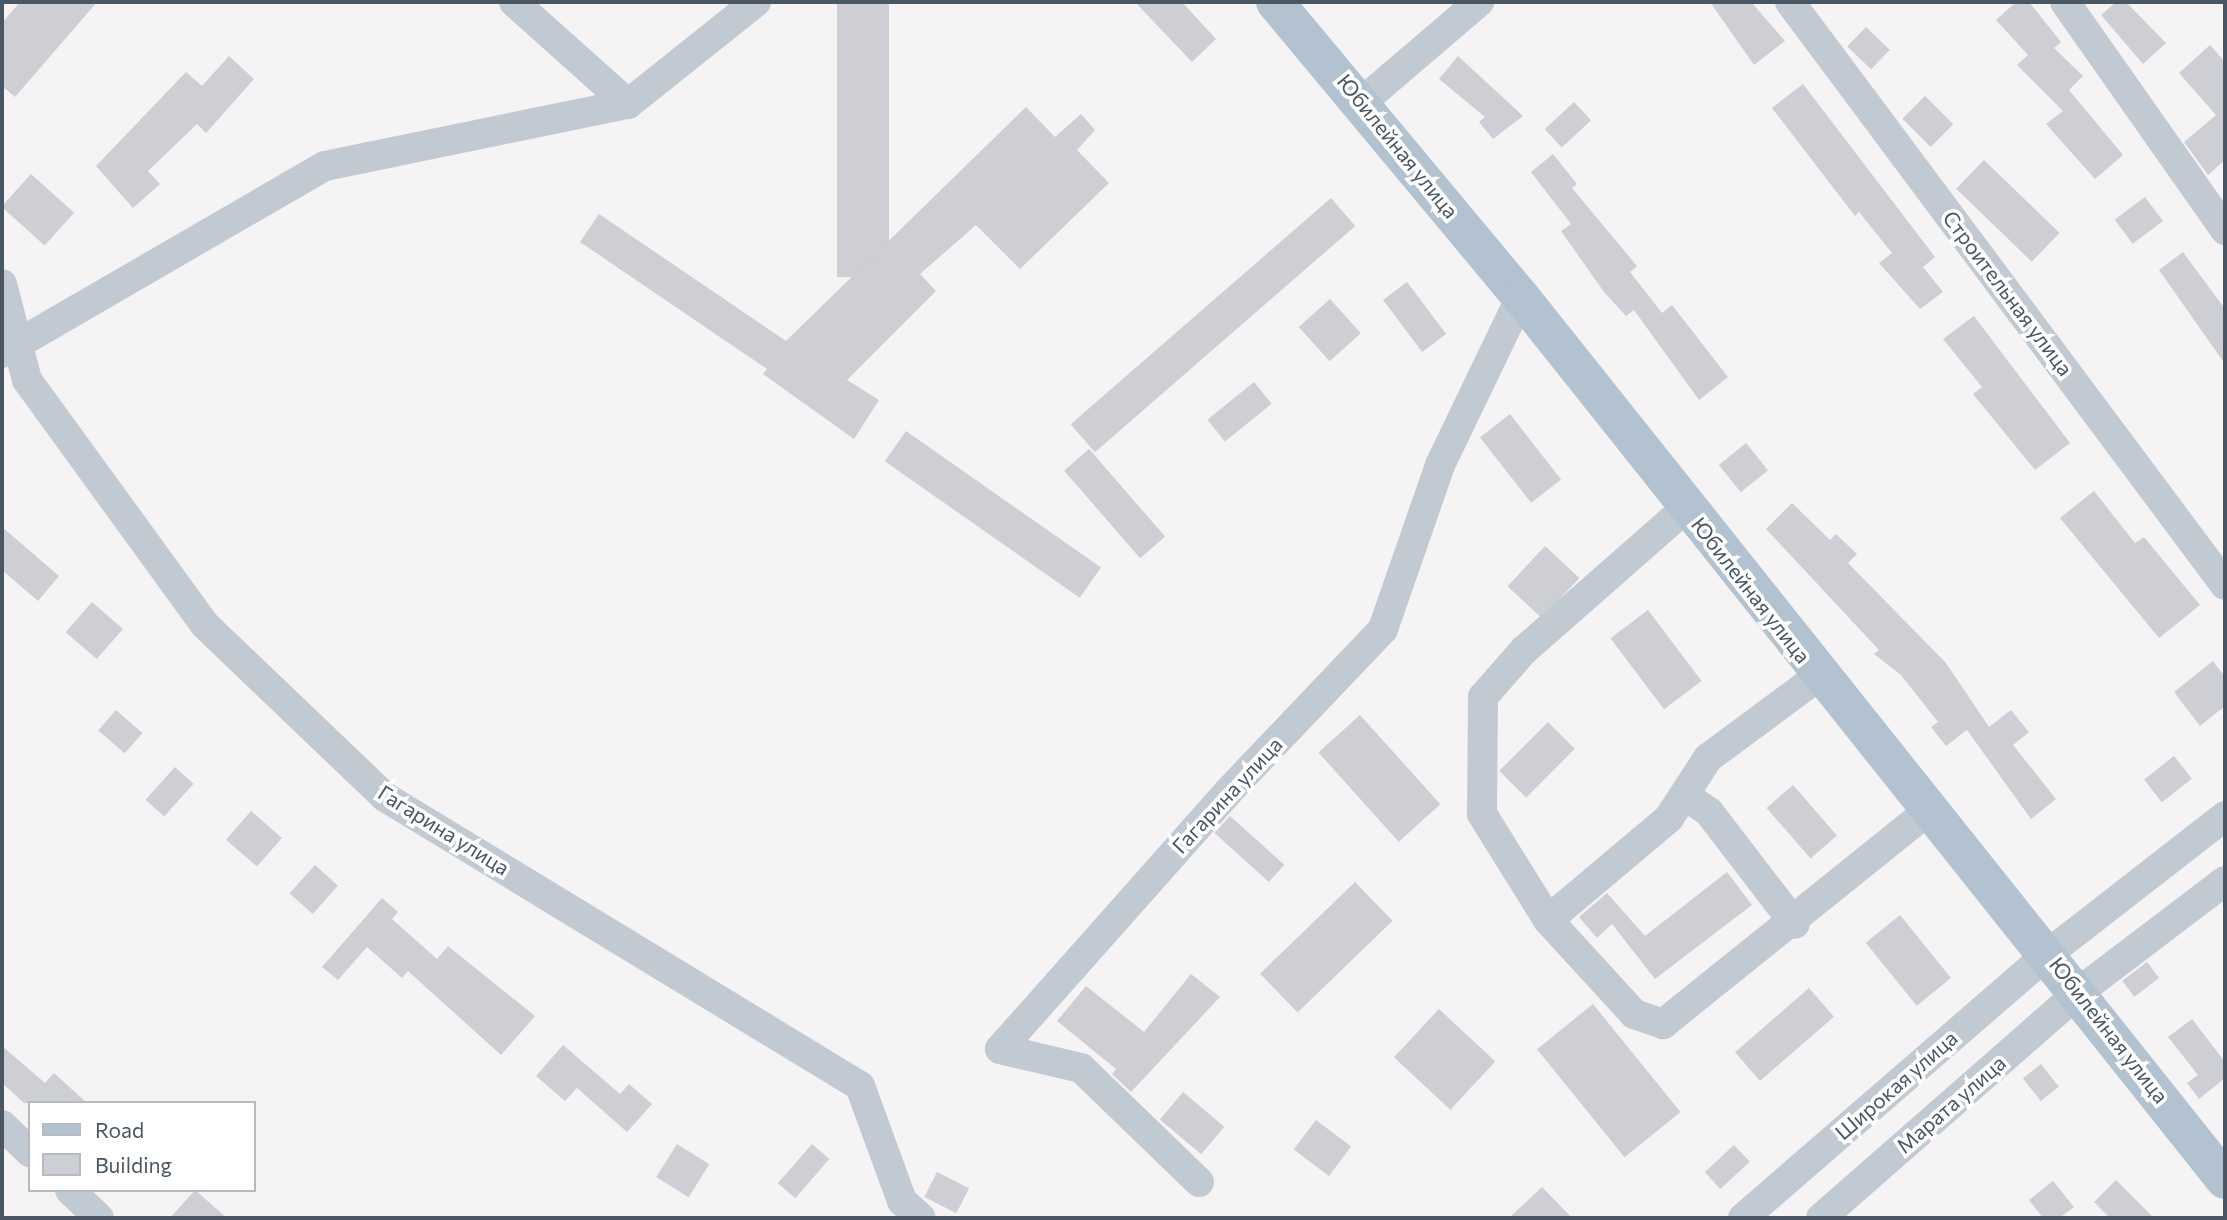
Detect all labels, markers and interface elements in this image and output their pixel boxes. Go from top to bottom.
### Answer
street label: Юбилейная улица [1332,69,1464,223]
street label: Строительная улица [1938,206,2078,380]
street label: Юбилейная улица [1686,512,1816,668]
street label: Гагарина улица [1167,732,1287,858]
street label: Гагарина улица [374,780,514,880]
street label: Юбилейная улица [2044,952,2174,1108]
street label: Широкая улица [1830,1025,1962,1145]
street label: Марата улица [1891,1050,2011,1158]
legend [28,1101,256,1192]
text: Road [95,1117,144,1142]
text: Building [95,1152,172,1177]

